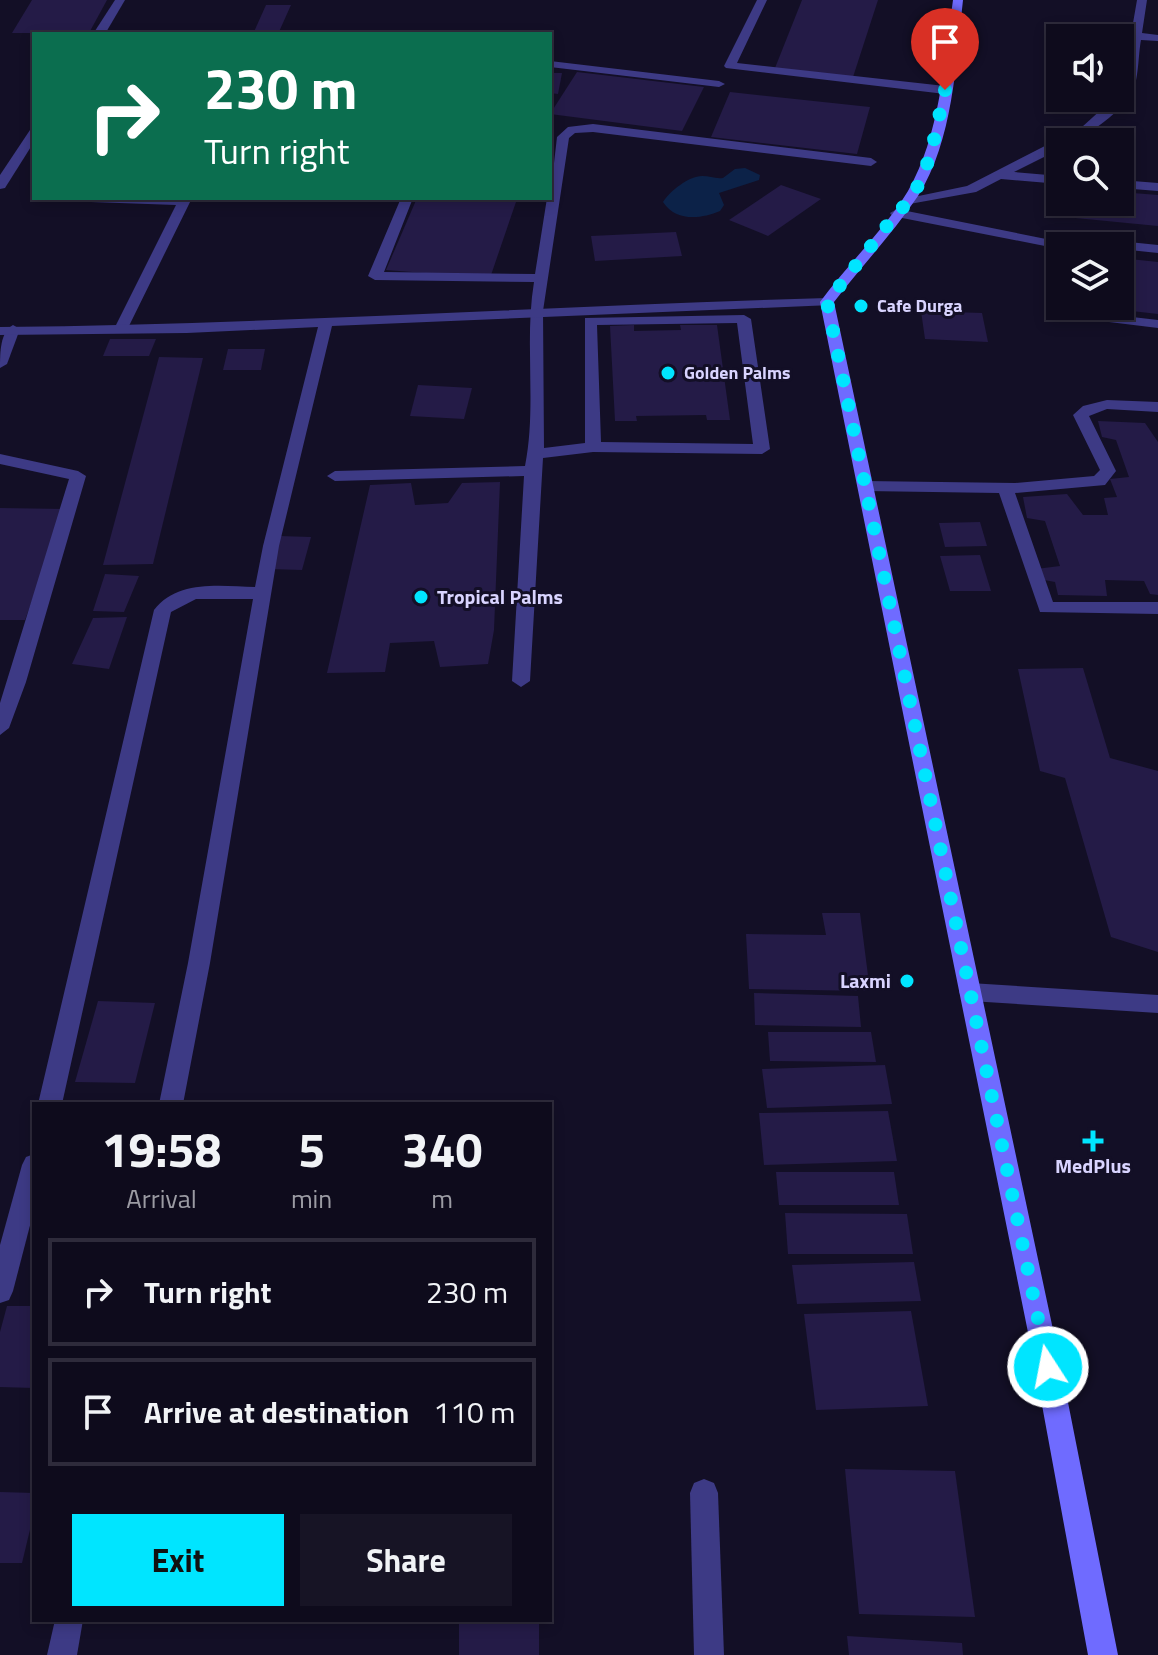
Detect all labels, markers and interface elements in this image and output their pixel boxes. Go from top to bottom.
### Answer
pin [911,8,979,90]
icon: arrive [923,20,967,64]
map controls [1046,24,1134,320]
button: sound [1046,24,1134,112]
text: 230 m [204,46,357,131]
icon: right [72,64,176,168]
text: Turn right [204,123,349,178]
button: search [1046,128,1134,216]
button: layers [1046,232,1134,320]
place label: Cafe Durga [877,292,962,319]
marker: Cafe Durga [852,297,870,315]
place label: Golden Palms [684,359,791,386]
marker: Golden Palms [659,364,677,382]
place label: Tropical Palms [437,581,563,612]
marker: Tropical Palms [412,588,430,606]
place label: Laxmi [840,965,891,996]
marker: Laxmi [898,972,916,990]
text: 19:58 [102,1113,221,1186]
text: 5 [298,1113,325,1186]
text: 340 [402,1113,482,1186]
marker: MedPlus [1084,1132,1102,1150]
place label: MedPlus [1055,1150,1131,1181]
text: Arrival [126,1179,197,1218]
text: min [291,1179,332,1218]
text: m [431,1179,453,1218]
text: Turn right [144,1269,272,1315]
text: 230 m [426,1269,508,1315]
icon: right [76,1270,120,1314]
position arrow [1006,1325,1090,1409]
text: Arrive at destination [144,1389,409,1435]
text: 110 m [433,1389,515,1435]
icon: arrive [76,1390,120,1434]
button: Exit [72,1514,284,1606]
button: Share [300,1514,512,1606]

